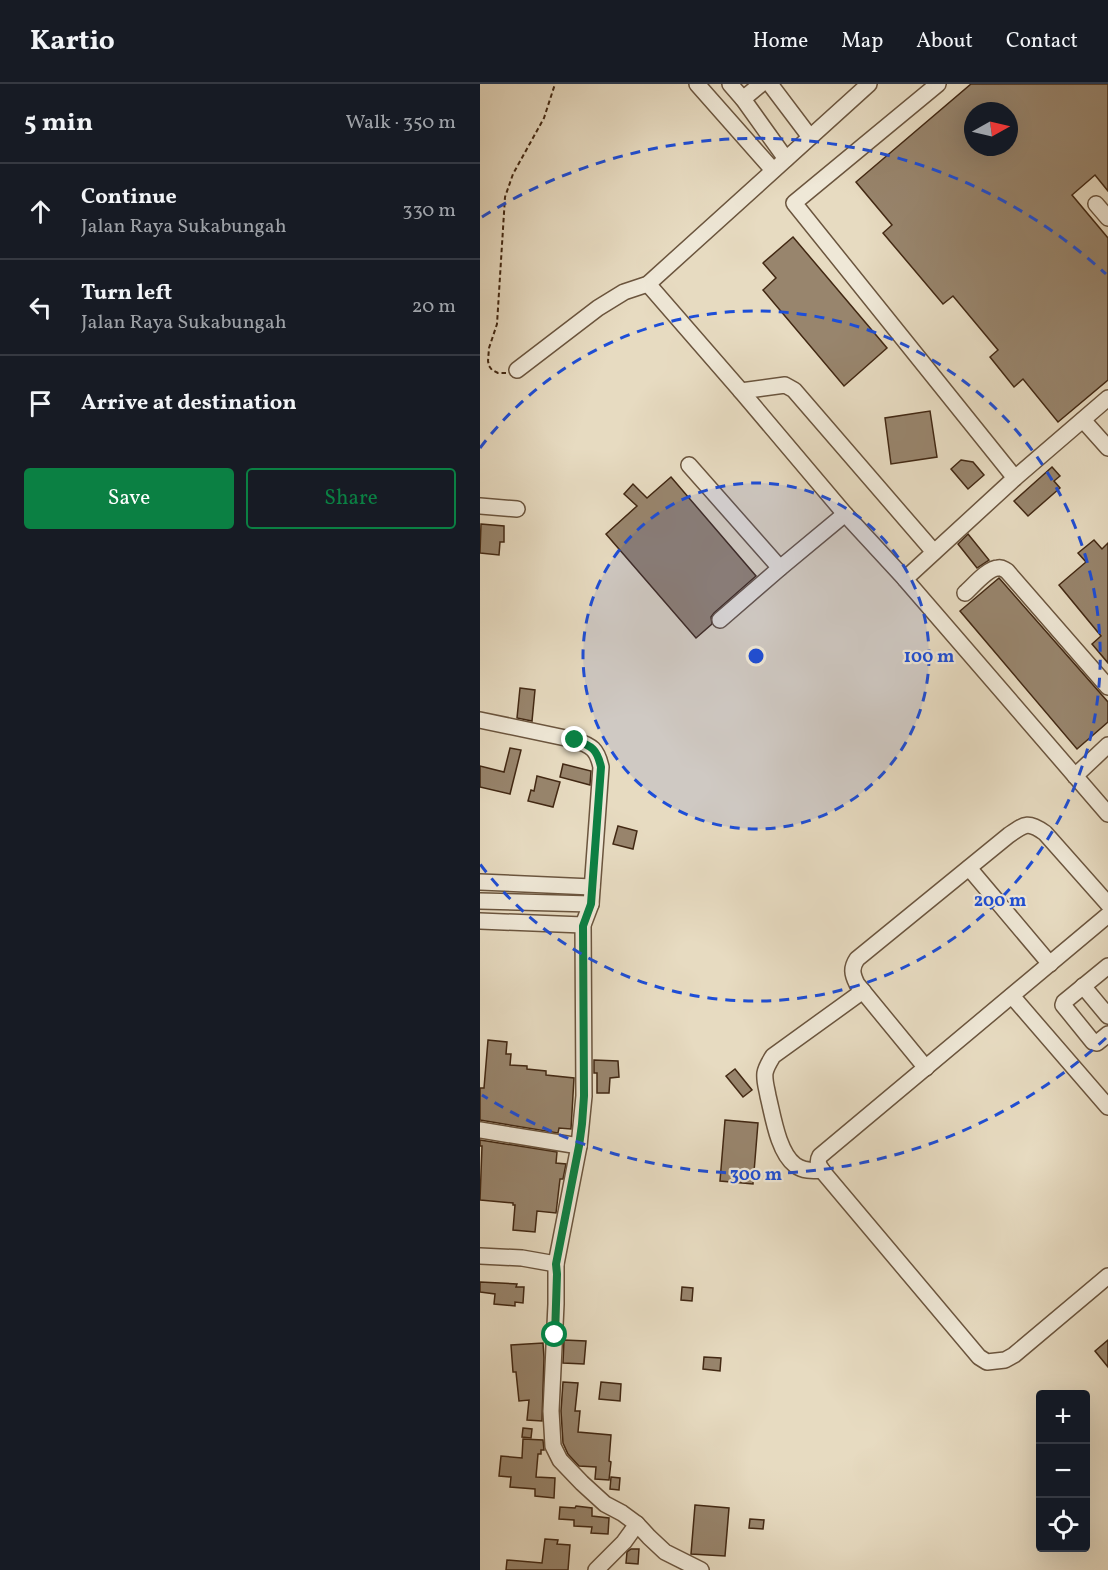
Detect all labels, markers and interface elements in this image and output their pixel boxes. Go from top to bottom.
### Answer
text: Kartio [30,22,115,61]
text: Home [753,27,808,56]
text: Map [841,27,883,56]
text: About [916,27,973,56]
text: Contact [1006,27,1078,56]
north arrow [964,102,1018,156]
text: 5 min [24,105,93,141]
text: Walk · 350 m [345,109,456,137]
text: Continue [81,182,177,213]
icon: ahead [24,195,57,228]
text: 330 m [402,197,456,225]
text: Jalan Raya Sukabungah [81,213,287,241]
text: Turn left [81,278,172,309]
icon: left [24,291,57,324]
text: 20 m [412,293,456,321]
text: Jalan Raya Sukabungah [81,309,287,337]
icon: arrive [24,387,57,420]
text: Arrive at destination [81,388,297,419]
button: Save [24,468,234,529]
button: Share [246,468,456,529]
text: 100 m [904,645,954,670]
centre of rings [746,646,766,666]
route end [561,726,587,752]
text: 200 m [974,889,1026,914]
text: 300 m [730,1163,782,1188]
route start [541,1321,567,1347]
map controls [1036,1390,1090,1552]
button: + [1036,1390,1090,1444]
button: − [1036,1444,1090,1498]
button: locate [1036,1498,1090,1552]

